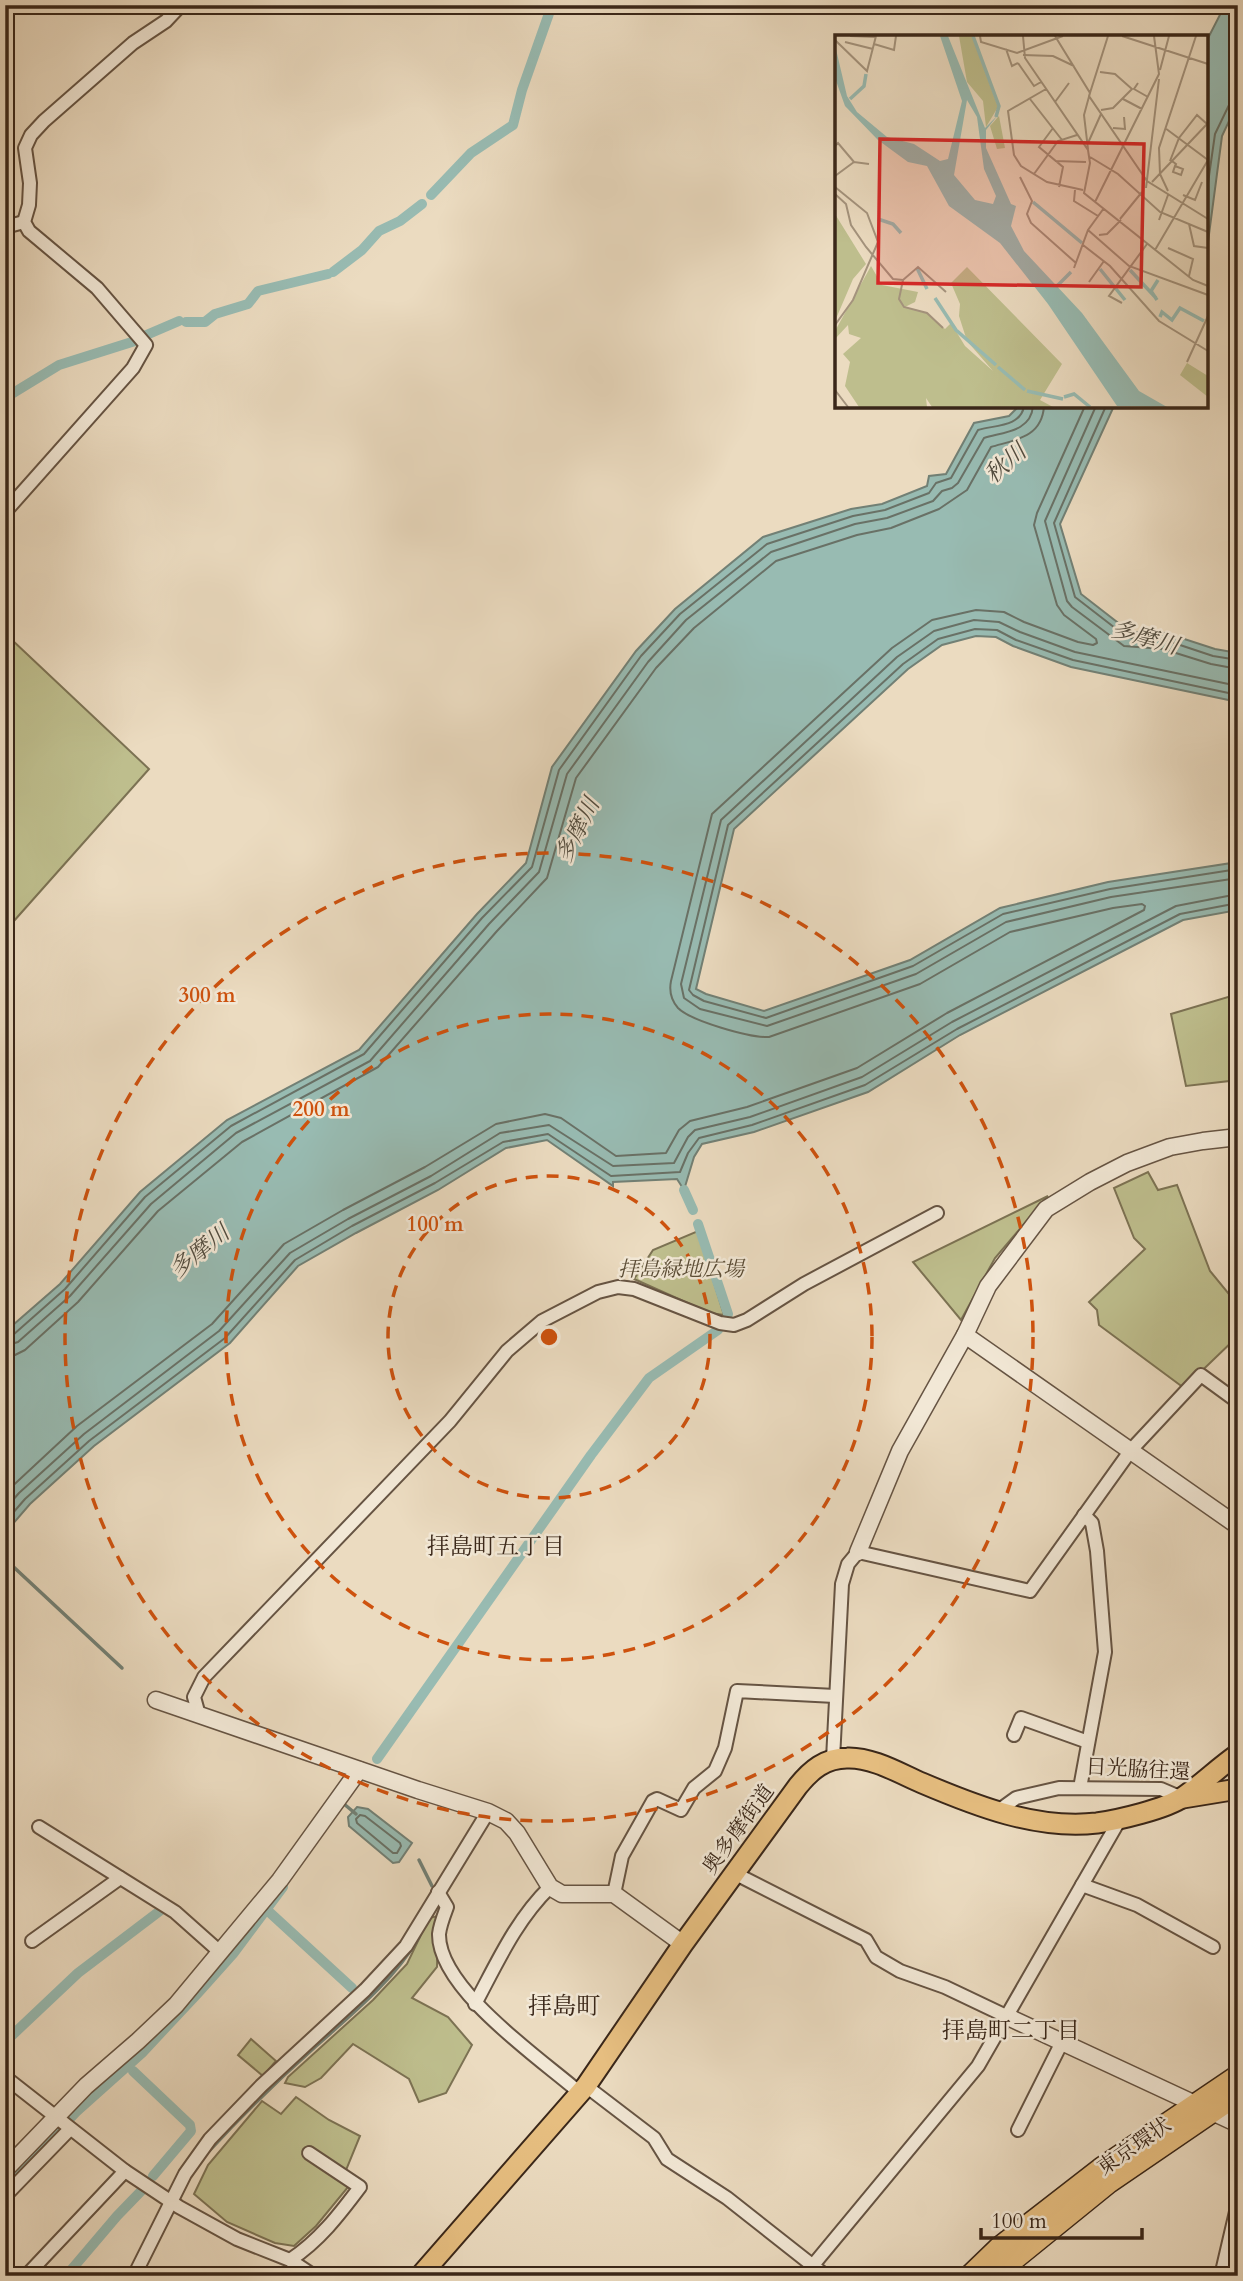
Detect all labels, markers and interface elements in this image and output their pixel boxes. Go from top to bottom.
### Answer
inset map [835,35,1208,408]
water label: 秋川 [978,435,1035,490]
water label: 多摩川 [1107,613,1185,663]
water label: 多摩川 [548,790,608,868]
text: 300 m [178,981,236,1010]
text: 200 m [292,1095,350,1124]
text: 100 m [406,1210,464,1239]
water label: 多摩川 [163,1216,238,1285]
park label: 拝島緑地広場 [618,1255,746,1284]
centre of rings [537,1325,561,1349]
district label: 拝島町五丁目 [427,1531,565,1562]
street label: 日光脇往還 [1085,1752,1191,1787]
street label: 奥多摩街道 [696,1778,781,1880]
district label: 拝島町 [528,1990,600,2023]
district label: 拝島町二丁目 [942,2015,1080,2046]
street label: 東京環状 [1092,2110,1177,2182]
scale bar [981,2197,1142,2241]
text: 100 m [991,2207,1047,2236]

